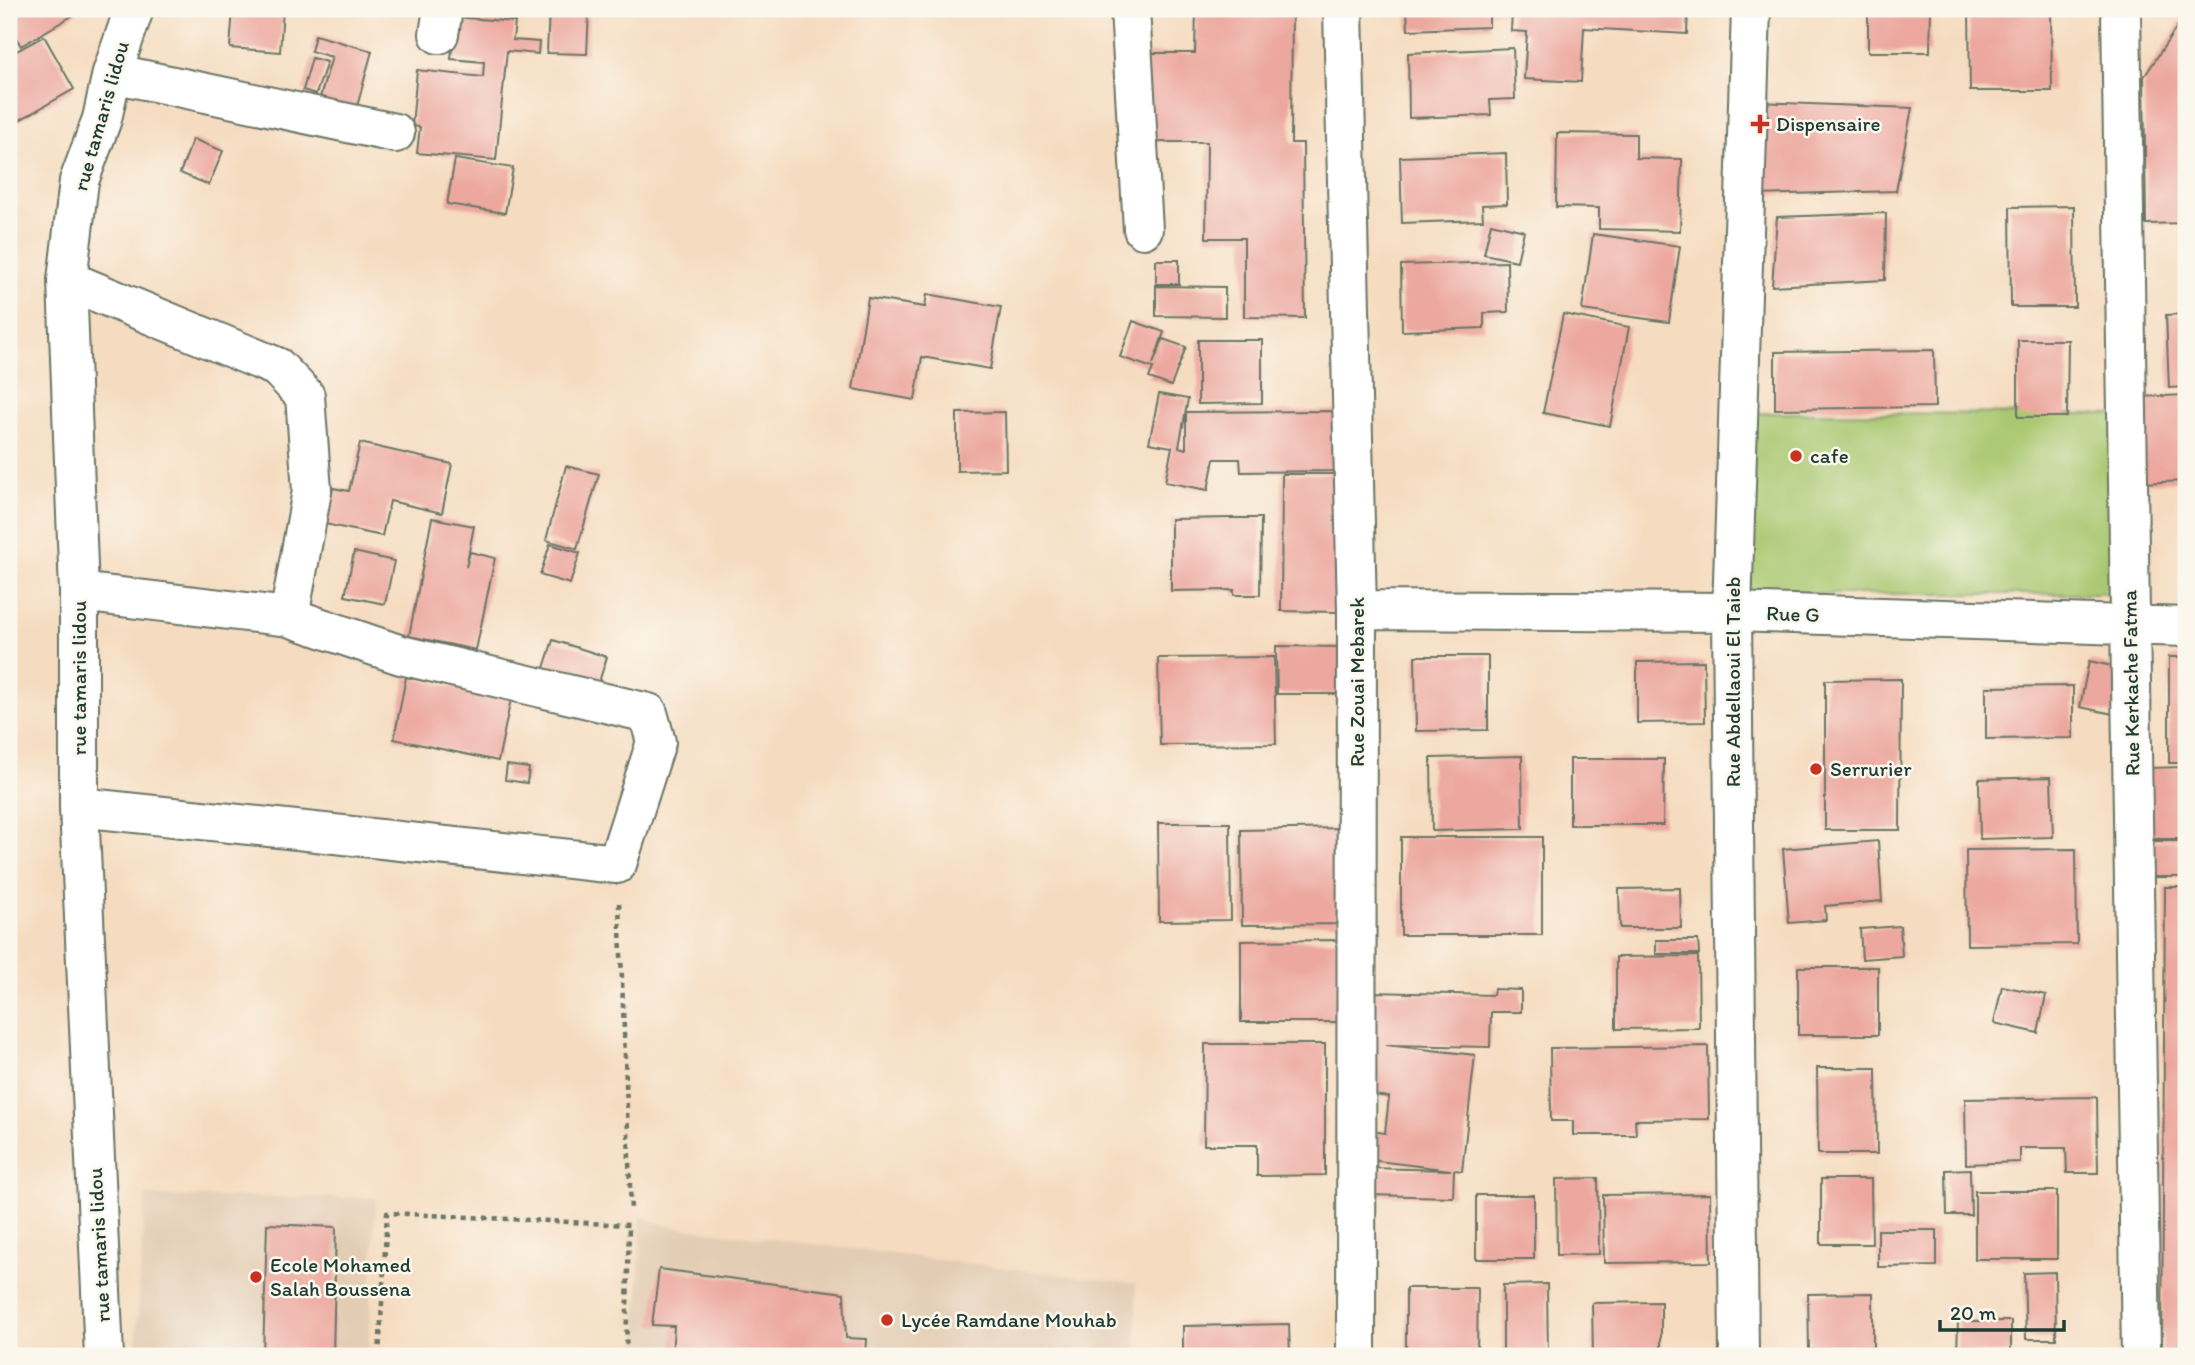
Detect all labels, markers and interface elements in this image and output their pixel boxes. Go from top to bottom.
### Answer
street label: rue tamaris lidou [67,38,134,194]
place label: Dispensaire [1776,111,1880,136]
marker: Dispensaire [1750,114,1770,134]
place label: cafe [1810,443,1849,468]
marker: cafe [1788,448,1804,464]
street label: Rue Abdellaoui El Taieb [1720,577,1745,787]
street label: Rue Kerkache Fatma [2116,590,2145,776]
street label: Rue Zouai Mebarek [1344,597,1369,767]
street label: Rue G [1766,600,1820,627]
street label: rue tamaris lidou [66,601,91,755]
place label: Serrurier [1830,756,1912,781]
marker: Serrurier [1808,761,1824,777]
street label: rue tamaris lidou [82,1167,115,1323]
place label: Ecole Mohamed Salah Boussena [270,1252,411,1301]
marker: Ecole Mohamed Salah Boussena [248,1269,264,1285]
scale bar [1940,1288,2064,1332]
text: 20 m [1950,1300,1997,1325]
place label: Lycée Ramdane Mouhab [901,1307,1117,1332]
marker: Lycée Ramdane Mouhab [879,1312,895,1328]

